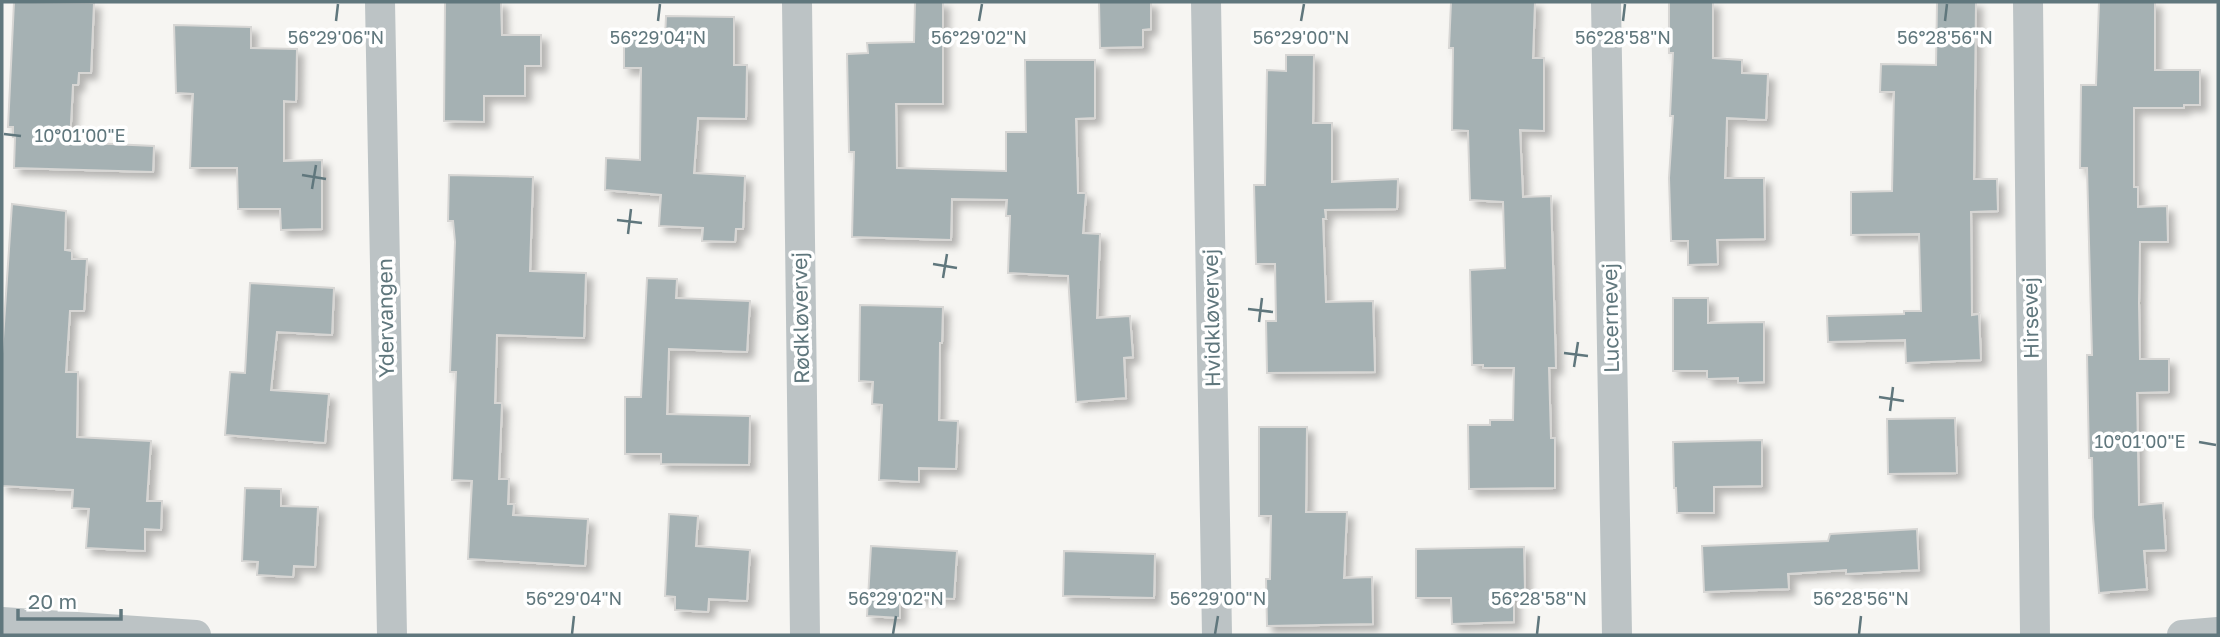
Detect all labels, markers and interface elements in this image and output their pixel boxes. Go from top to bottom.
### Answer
text: 56°29'06"N [288,26,384,48]
text: 56°29'04"N [610,26,706,48]
text: 56°29'02"N [931,26,1027,48]
text: 56°29'00"N [1253,26,1349,48]
text: 56°28'58"N [1575,26,1671,48]
text: 56°28'56"N [1897,26,1993,48]
text: 10°01'00"E [34,124,126,146]
street label: Hvidkløvervej [1197,249,1225,387]
street label: Rødkløvervej [786,252,814,384]
street label: Ydervangen [371,258,399,378]
street label: Lucernevej [1596,263,1624,373]
street label: Hirsevej [2016,277,2044,359]
text: 10°01'00"E [2094,430,2186,452]
scale bar [18,578,121,622]
text: 56°29'04"N [526,587,622,609]
text: 56°29'02"N [848,587,944,609]
text: 56°29'00"N [1170,587,1266,609]
text: 56°28'58"N [1491,587,1587,609]
text: 56°28'56"N [1813,587,1909,609]
text: 20 m [28,588,77,614]

